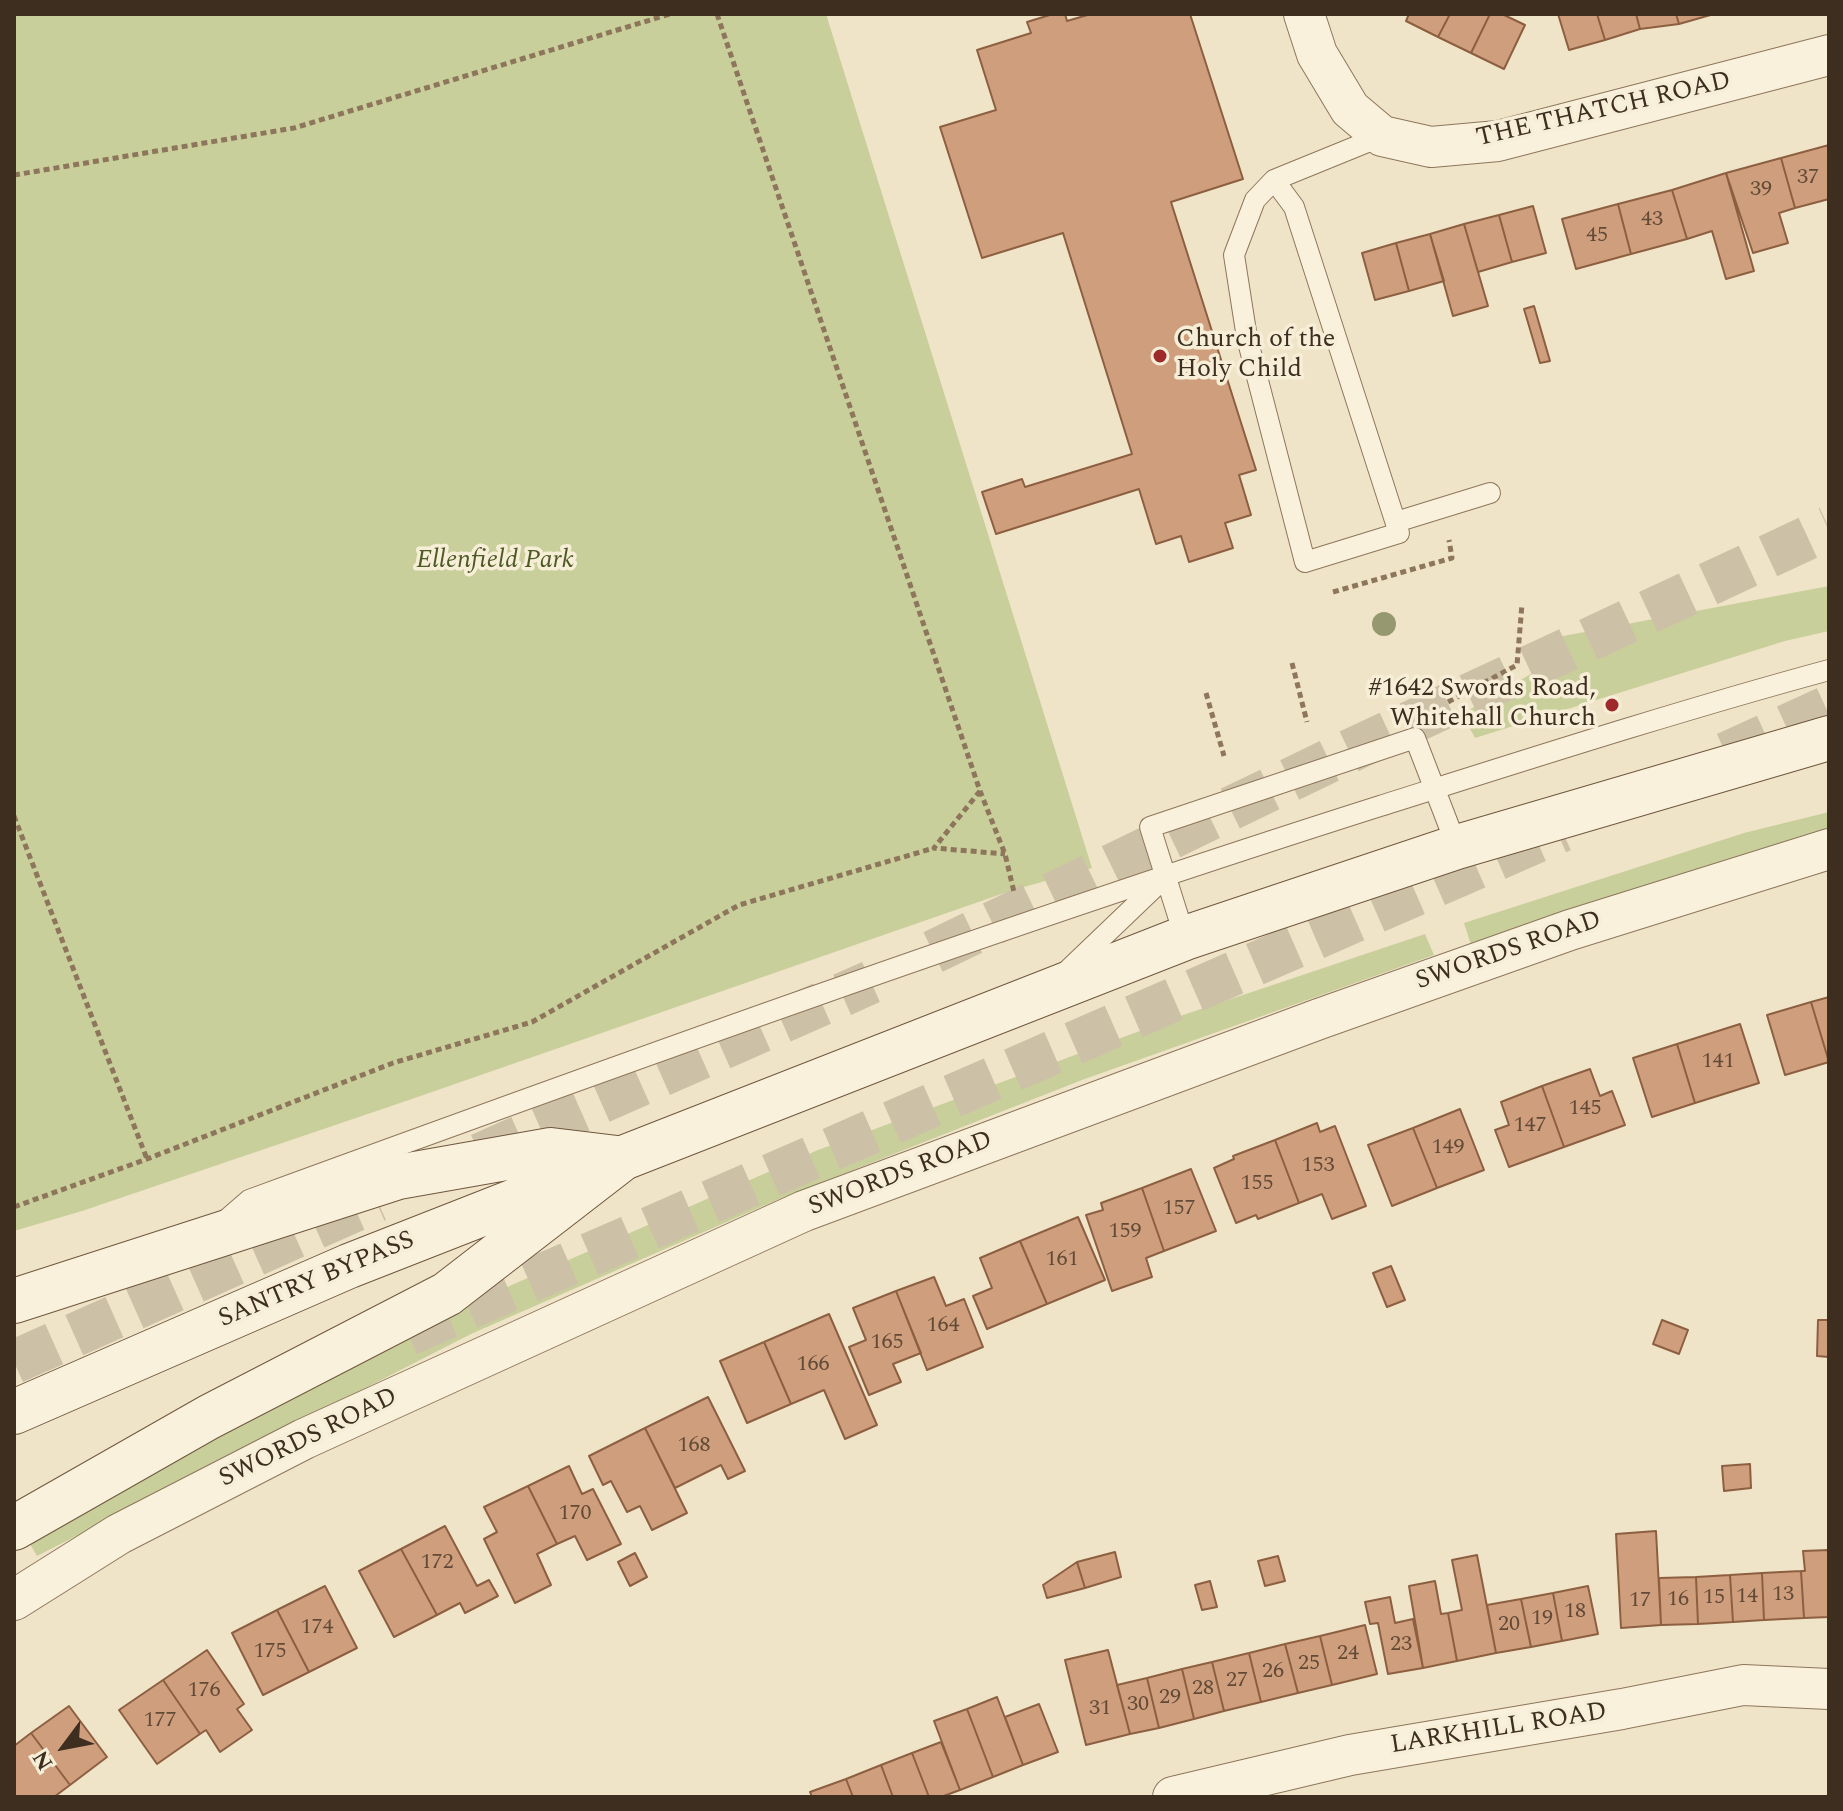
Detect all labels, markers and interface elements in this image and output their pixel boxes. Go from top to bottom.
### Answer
street label: THE THATCH ROAD [1474,67,1734,155]
house number: 37 [1797,166,1819,192]
house number: 39 [1750,178,1772,204]
house number: 43 [1641,208,1663,234]
house number: 45 [1586,224,1608,250]
place label: Church of the Holy Child [1176,325,1335,386]
marker: Church of the Holy Child [1151,347,1169,365]
park label: Ellenfield Park [416,546,574,578]
place label: #1642 Swords Road, Whitehall Church [1369,674,1596,736]
marker: #1642 Swords Road, Whitehall Church [1603,696,1621,714]
street label: SWORDS ROAD [1412,906,1606,998]
house number: 141 [1702,1050,1734,1076]
house number: 145 [1569,1097,1601,1123]
house number: 147 [1514,1114,1546,1140]
street label: SWORDS ROAD [805,1126,997,1224]
house number: 149 [1432,1136,1464,1162]
house number: 153 [1302,1154,1334,1180]
house number: 155 [1241,1172,1273,1198]
house number: 157 [1163,1197,1195,1223]
house number: 159 [1109,1220,1141,1246]
street label: SANTRY BYPASS [214,1226,420,1336]
house number: 161 [1046,1248,1078,1274]
house number: 164 [927,1314,959,1340]
house number: 165 [871,1331,903,1357]
house number: 166 [797,1353,829,1379]
street label: SWORDS ROAD [215,1382,403,1496]
house number: 168 [678,1434,710,1460]
house number: 170 [559,1502,591,1528]
house number: 172 [421,1551,453,1577]
house number: 13 [1772,1583,1794,1609]
house number: 14 [1736,1585,1758,1611]
house number: 15 [1703,1586,1725,1612]
house number: 16 [1667,1588,1689,1614]
house number: 17 [1629,1589,1651,1615]
house number: 18 [1564,1600,1586,1626]
house number: 19 [1531,1607,1553,1633]
house number: 20 [1498,1613,1520,1639]
house number: 174 [301,1616,333,1642]
house number: 23 [1390,1633,1412,1659]
house number: 175 [254,1640,286,1666]
house number: 24 [1337,1642,1359,1668]
house number: 25 [1298,1652,1320,1678]
house number: 26 [1262,1660,1284,1686]
house number: 27 [1226,1669,1248,1695]
house number: 28 [1192,1677,1214,1703]
house number: 176 [188,1679,220,1705]
house number: 29 [1159,1686,1181,1712]
house number: 30 [1127,1693,1149,1719]
house number: 31 [1089,1697,1111,1723]
street label: LARKHILL ROAD [1389,1697,1609,1763]
north arrow [24,1707,104,1787]
house number: 177 [144,1709,176,1735]
text: N [24,1744,62,1776]

